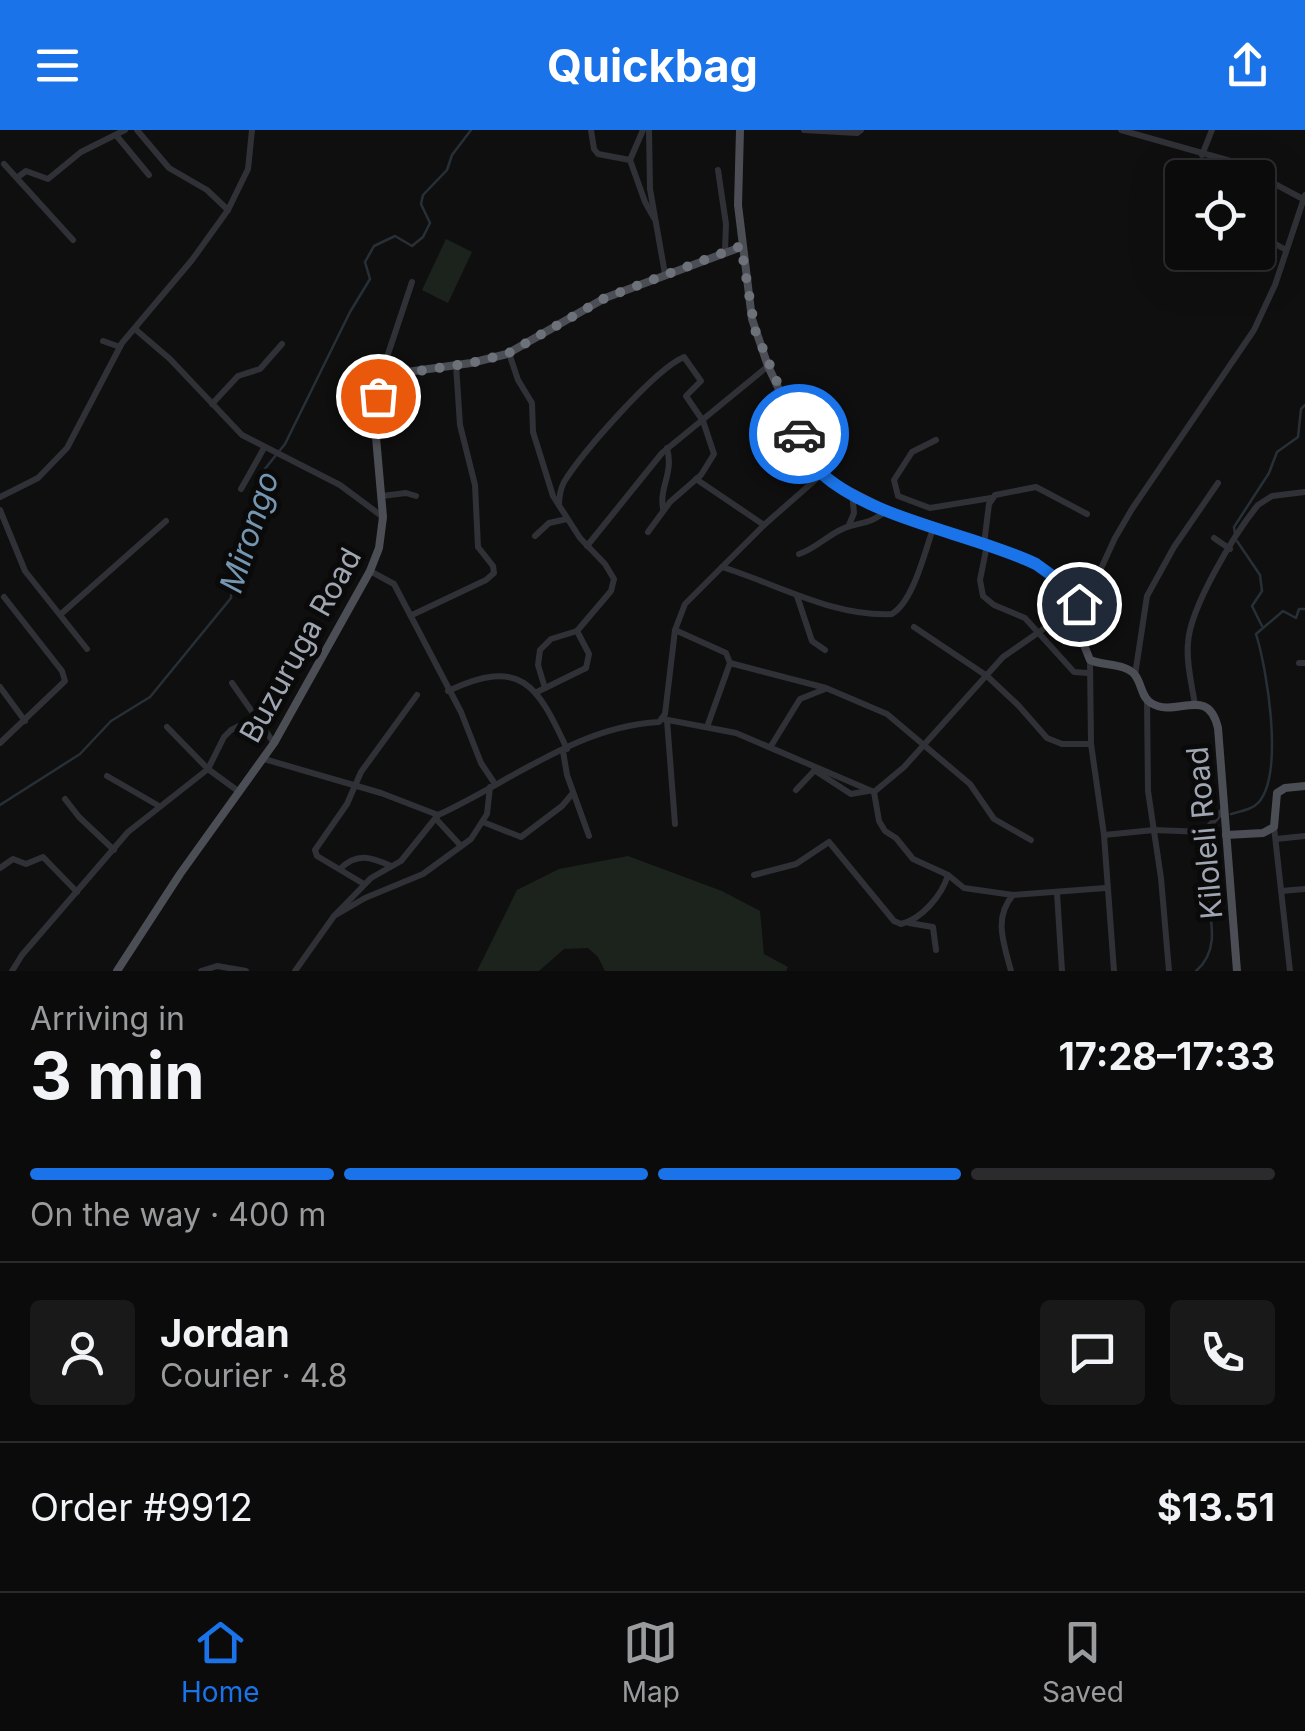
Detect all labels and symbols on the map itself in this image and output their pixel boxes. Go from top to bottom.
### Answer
pin [336,354,421,439]
courier [749,384,849,484]
water label: Mirongo [211,466,287,598]
street label: Buzuruga Road [232,541,368,749]
pin [1037,562,1122,647]
street label: Kiloleli Road [1179,745,1229,921]

